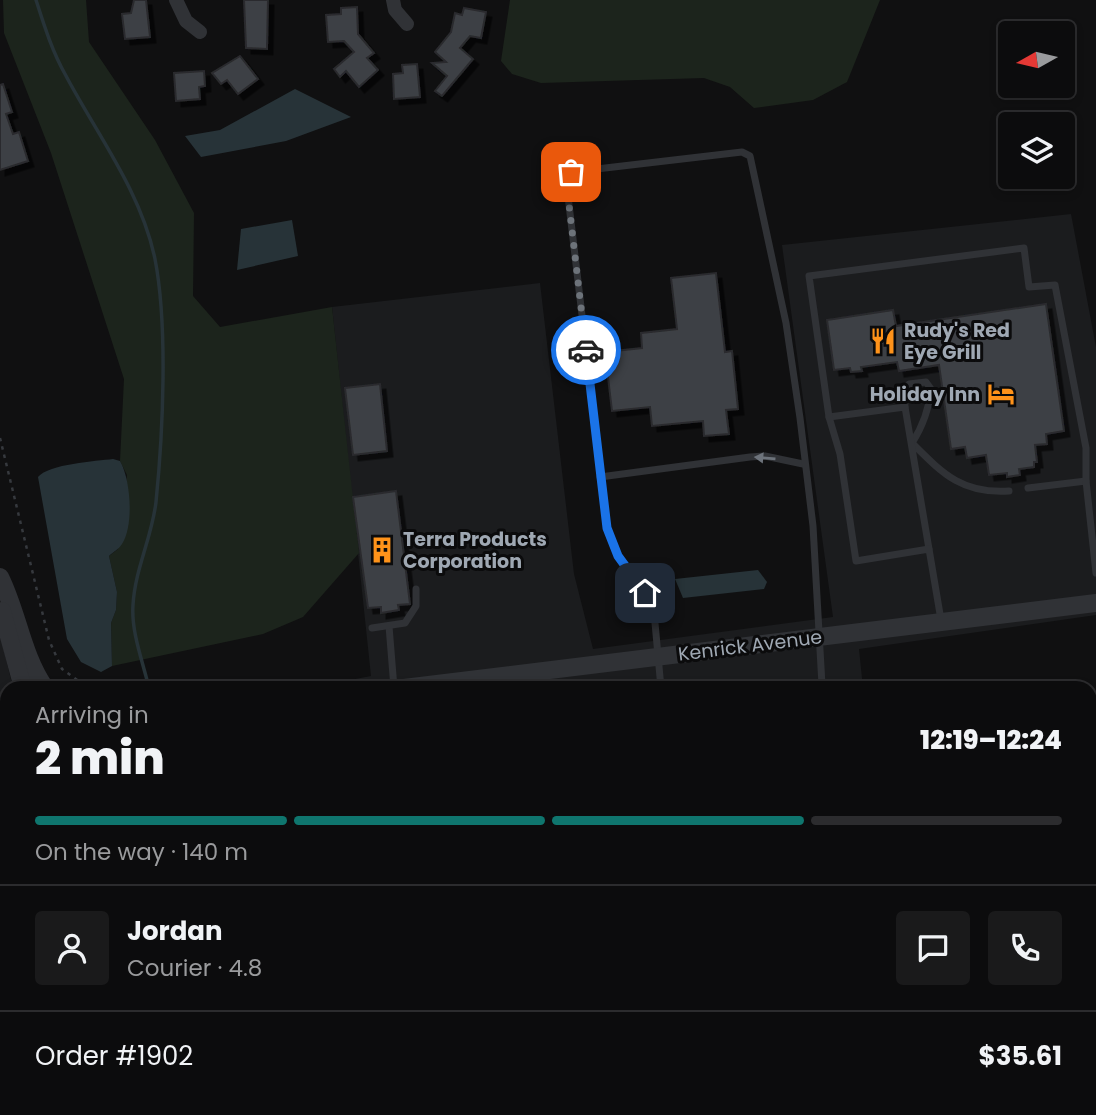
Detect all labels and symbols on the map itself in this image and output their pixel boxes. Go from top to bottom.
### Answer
north arrow [998,21,1074,98]
pin [541,142,601,202]
courier [551,315,621,385]
place label: Rudy's Red Eye Grill [904,317,1010,366]
restaurant icon: Rudy's Red Eye Grill [868,326,898,356]
hotel icon: Holiday Inn [986,379,1016,409]
place label: Holiday Inn [870,381,980,408]
one-way arrow [754,452,776,463]
place label: Terra Products Corporation [403,526,547,575]
building icon: Terra Products Corporation [367,535,397,565]
pin [615,563,675,623]
street label: Kenrick Avenue [677,623,824,668]

